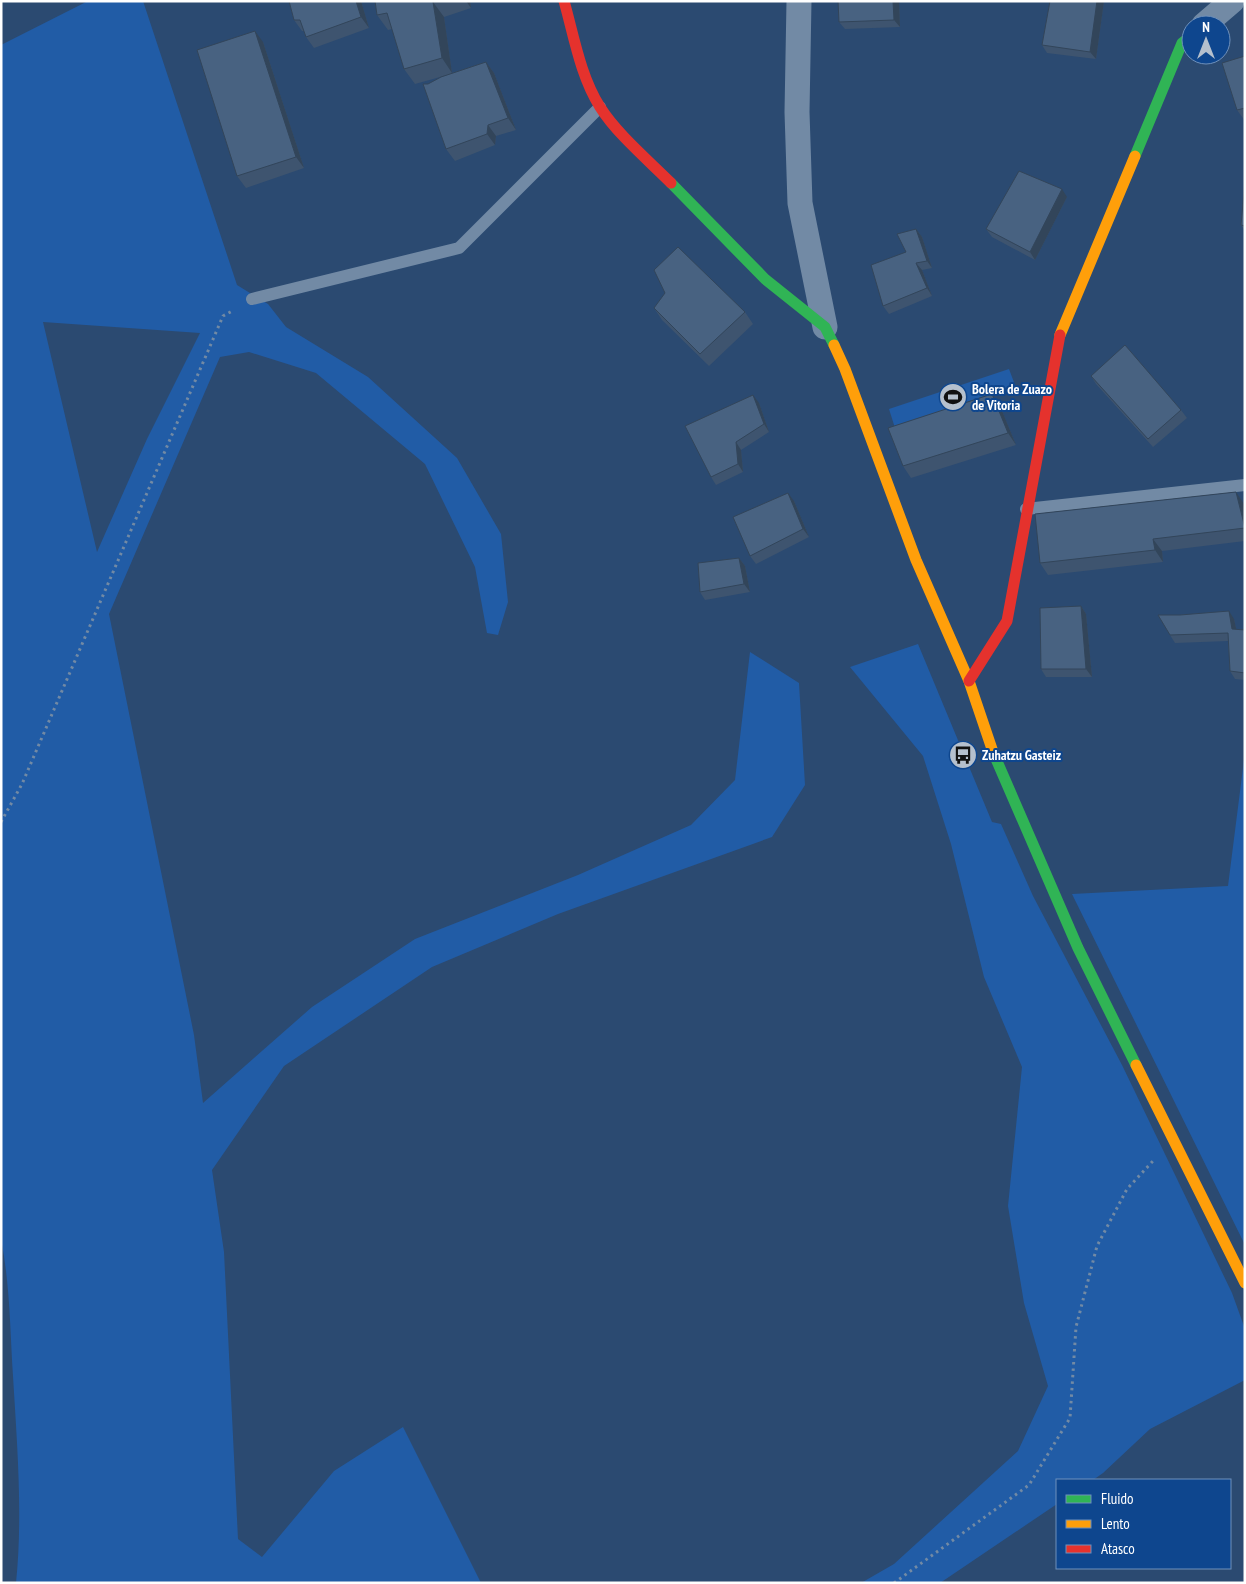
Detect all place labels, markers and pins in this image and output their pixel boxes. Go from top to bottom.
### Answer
place label: Bolera de Zuazo de Vitoria [972,380,1052,414]
sports icon: Bolera de Zuazo de Vitoria [938,382,968,412]
bus stop icon: Zuhatzu Gasteiz [948,740,978,770]
place label: Zuhatzu Gasteiz [982,746,1061,764]

